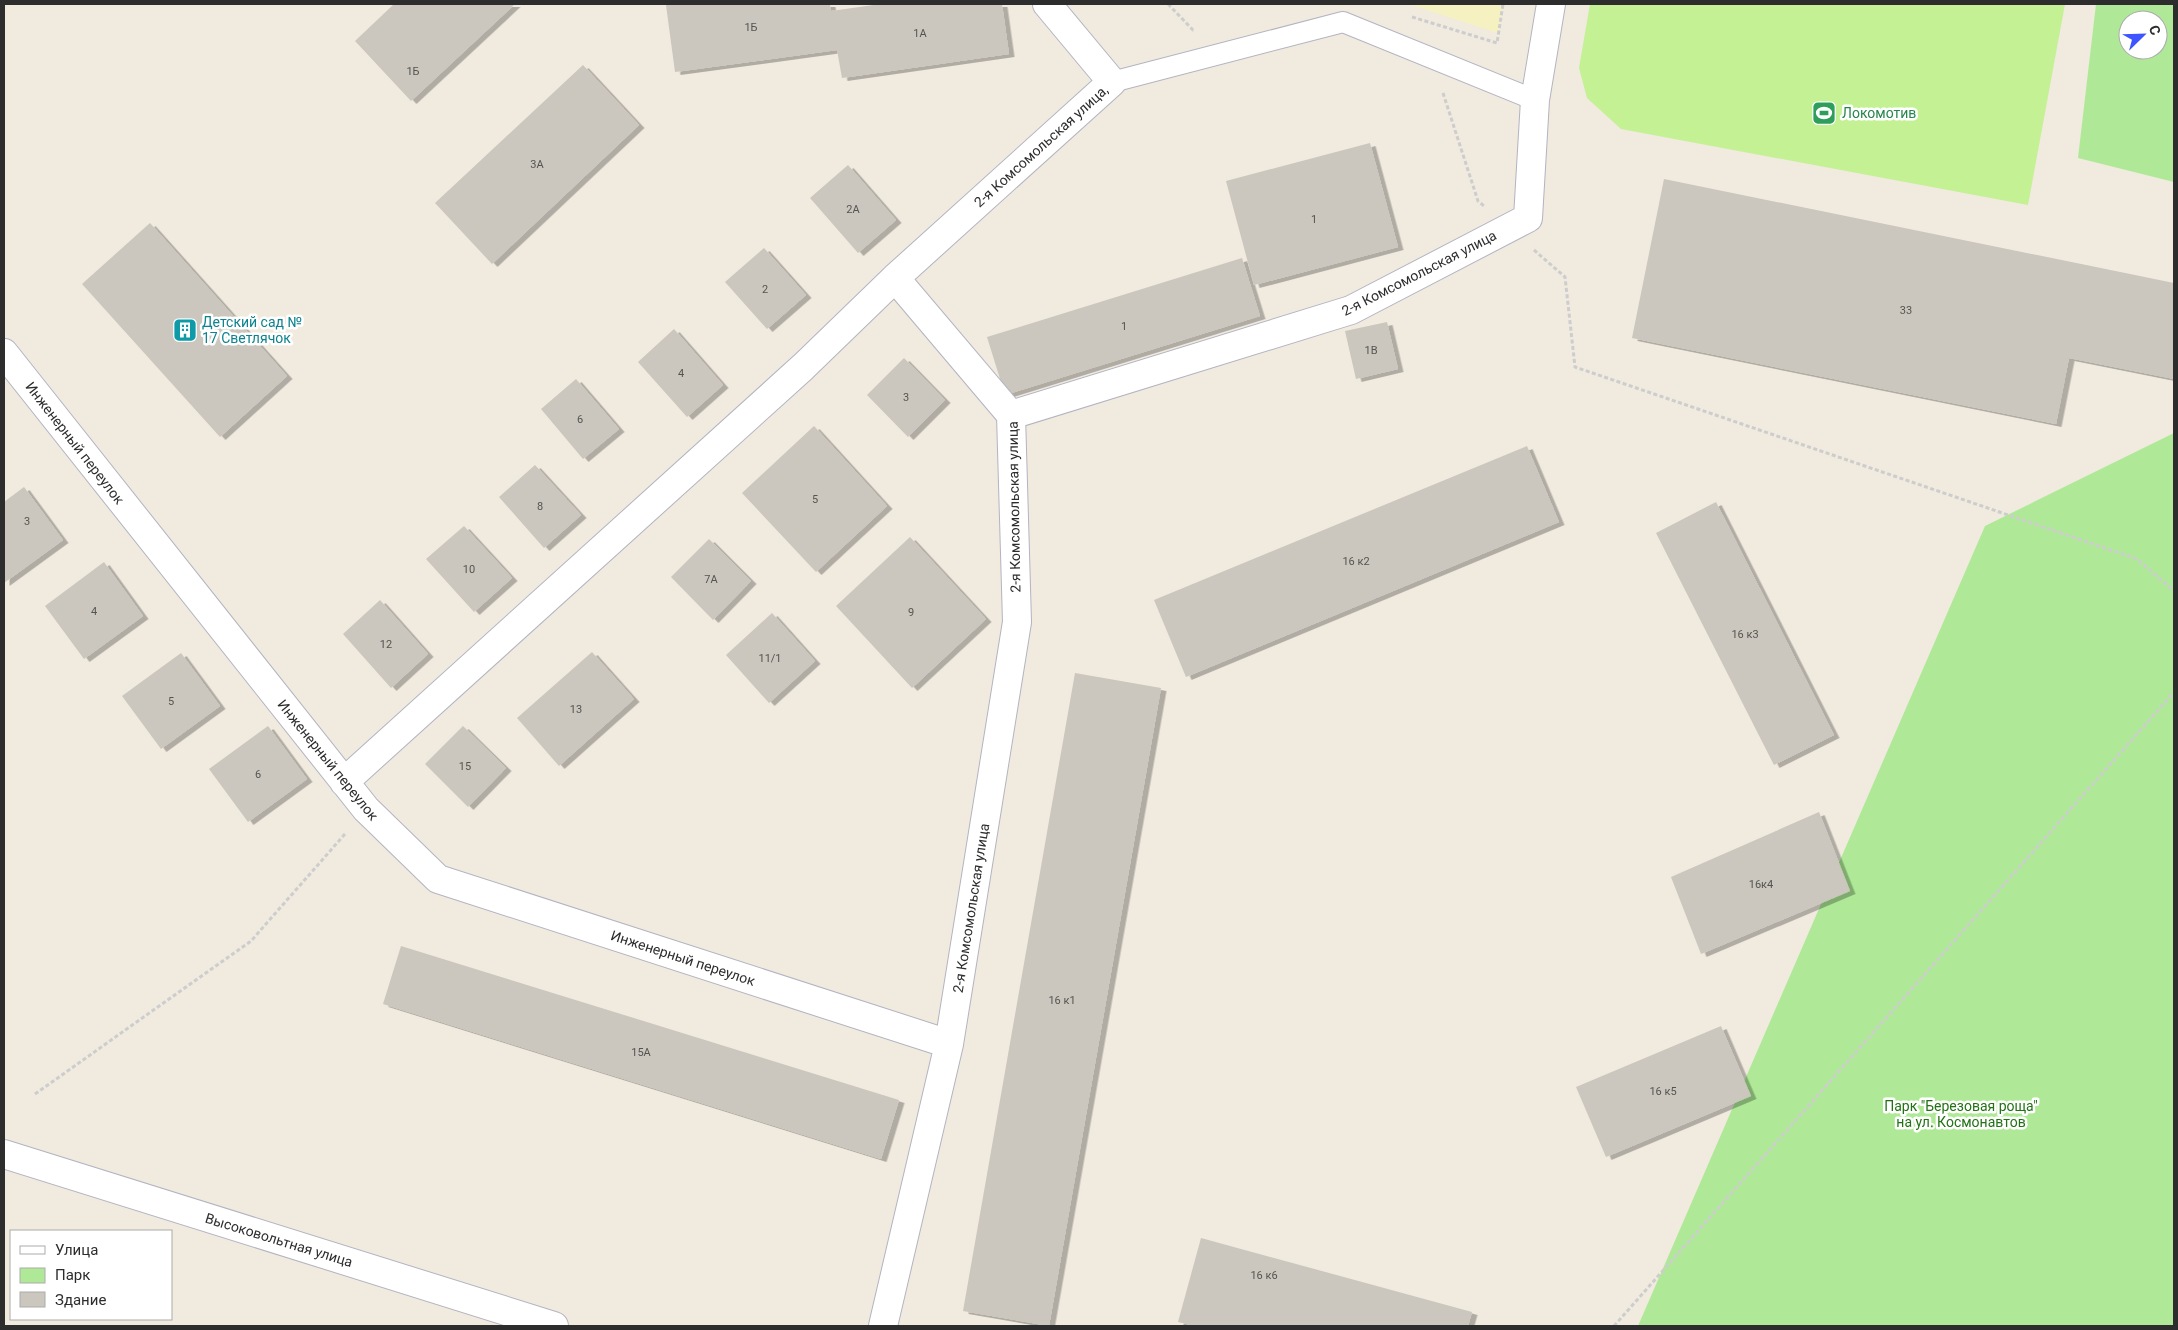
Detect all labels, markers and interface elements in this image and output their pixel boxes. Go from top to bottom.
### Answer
north arrow [2118,10,2168,60]
house number: 1Б [744,21,758,34]
text: С [2146,23,2164,37]
house number: 1А [913,27,928,40]
house number: 1Б [406,65,420,78]
street label: 2-я Комсомольская улица, [971,82,1111,210]
sports icon: Локомотив [1811,100,1837,126]
place label: Локомотив [1842,105,1916,121]
house number: 3А [530,158,545,171]
house number: 2А [846,203,861,216]
house number: 1 [1311,213,1317,226]
street label: 2-я Комсомольская улица [1339,227,1499,319]
house number: 2 [762,283,768,296]
house number: 33 [1900,304,1912,317]
place label: Детский сад № 17 Светлячок [202,314,302,346]
building icon: Детский сад № 17 Светлячок [172,317,198,343]
house number: 1 [1121,320,1127,333]
house number: 1В [1364,344,1378,357]
house number: 4 [678,367,684,380]
street label: Инженерный переулок [22,379,128,508]
house number: 3 [903,391,909,404]
house number: 6 [577,413,583,426]
street label: 2-я Комсомольская улица [1005,421,1023,593]
house number: 5 [812,493,818,506]
house number: 8 [537,500,543,513]
house number: 3 [24,515,30,528]
house number: 16 к2 [1342,555,1370,568]
house number: 10 [463,563,475,576]
house number: 7А [704,573,719,586]
house number: 4 [91,605,97,618]
house number: 9 [908,606,914,619]
house number: 16 к3 [1731,628,1759,641]
house number: 12 [380,638,392,651]
house number: 11/1 [758,652,782,665]
house number: 5 [168,695,174,708]
street label: Инженерный переулок [274,696,382,824]
house number: 13 [570,703,582,716]
house number: 15 [459,760,471,773]
house number: 6 [255,768,261,781]
street label: 2-я Комсомольская улица [950,822,992,994]
house number: 16к4 [1749,878,1773,891]
street label: Инженерный переулок [609,927,758,989]
house number: 16 к1 [1048,994,1076,1007]
house number: 15А [631,1046,652,1059]
house number: 16 к5 [1649,1085,1677,1098]
park label: Парк "Березовая роща" на ул. Космонавтов [1884,1098,2038,1130]
street label: Высоковольтная улица [203,1210,355,1270]
legend [10,1230,172,1320]
text: Улица [55,1241,98,1259]
text: Парк [55,1266,90,1284]
house number: 16 к6 [1250,1269,1278,1282]
text: Здание [55,1291,106,1309]

